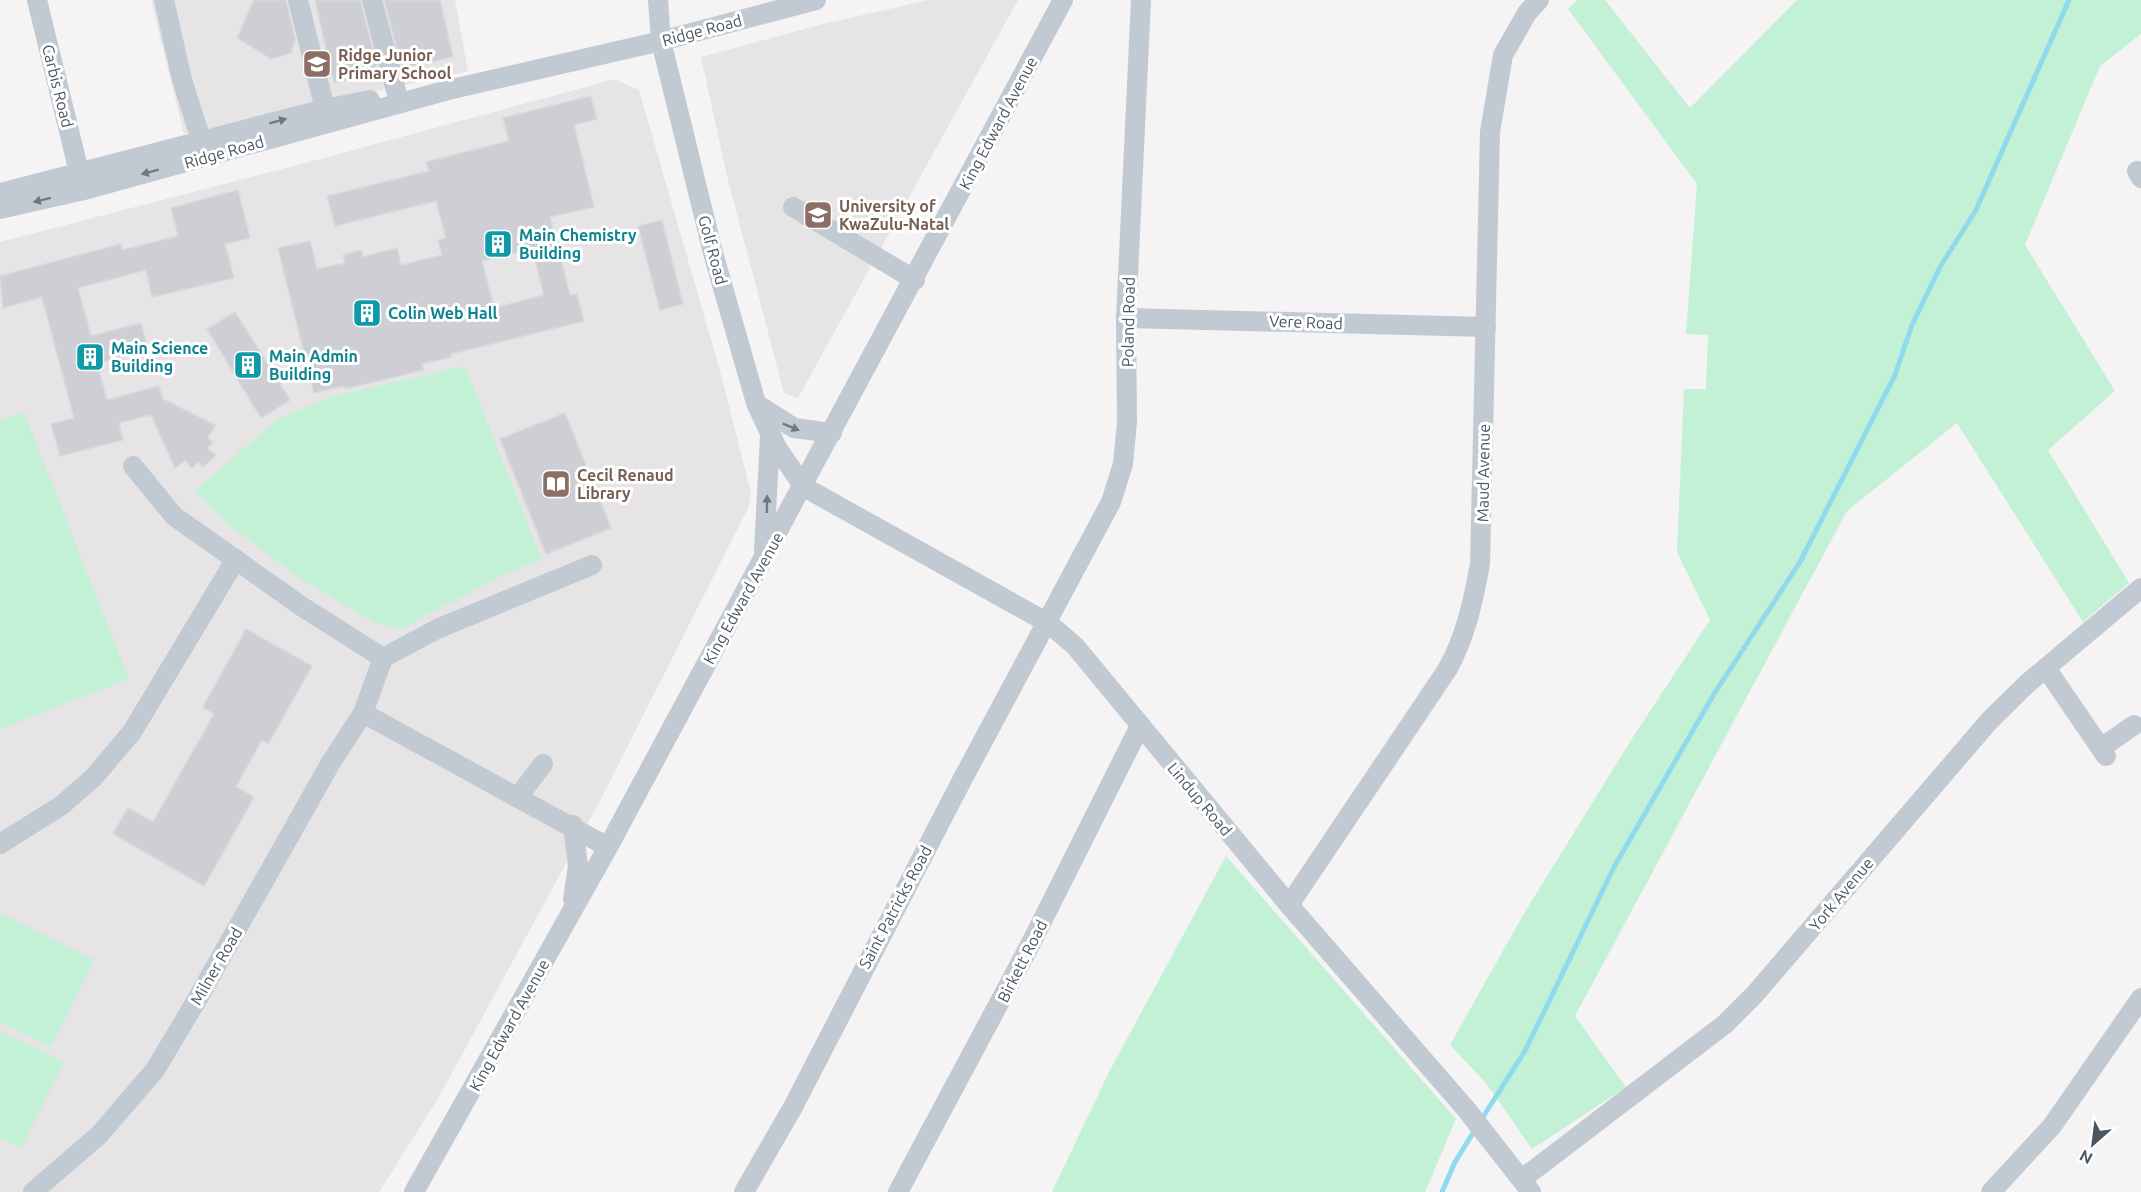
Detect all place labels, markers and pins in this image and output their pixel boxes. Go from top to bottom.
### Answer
place label: Ridge Junior Primary School [338,46,452,82]
school or university icon: Ridge Junior Primary School [301,48,333,80]
place label: University of KwaZulu-Natal [839,197,949,233]
school or university icon: University of KwaZulu-Natal [802,199,834,231]
place label: Main Chemistry Building [519,226,637,262]
building icon: Main Chemistry Building [482,228,514,260]
building icon: Colin Web Hall [351,297,383,329]
place label: Colin Web Hall [388,304,498,322]
place label: Main Science Building [111,339,208,375]
building icon: Main Science Building [74,341,106,373]
place label: Main Admin Building [269,347,358,383]
building icon: Main Admin Building [232,349,264,381]
place label: Cecil Renaud Library [577,466,674,502]
library icon: Cecil Renaud Library [540,468,572,500]

